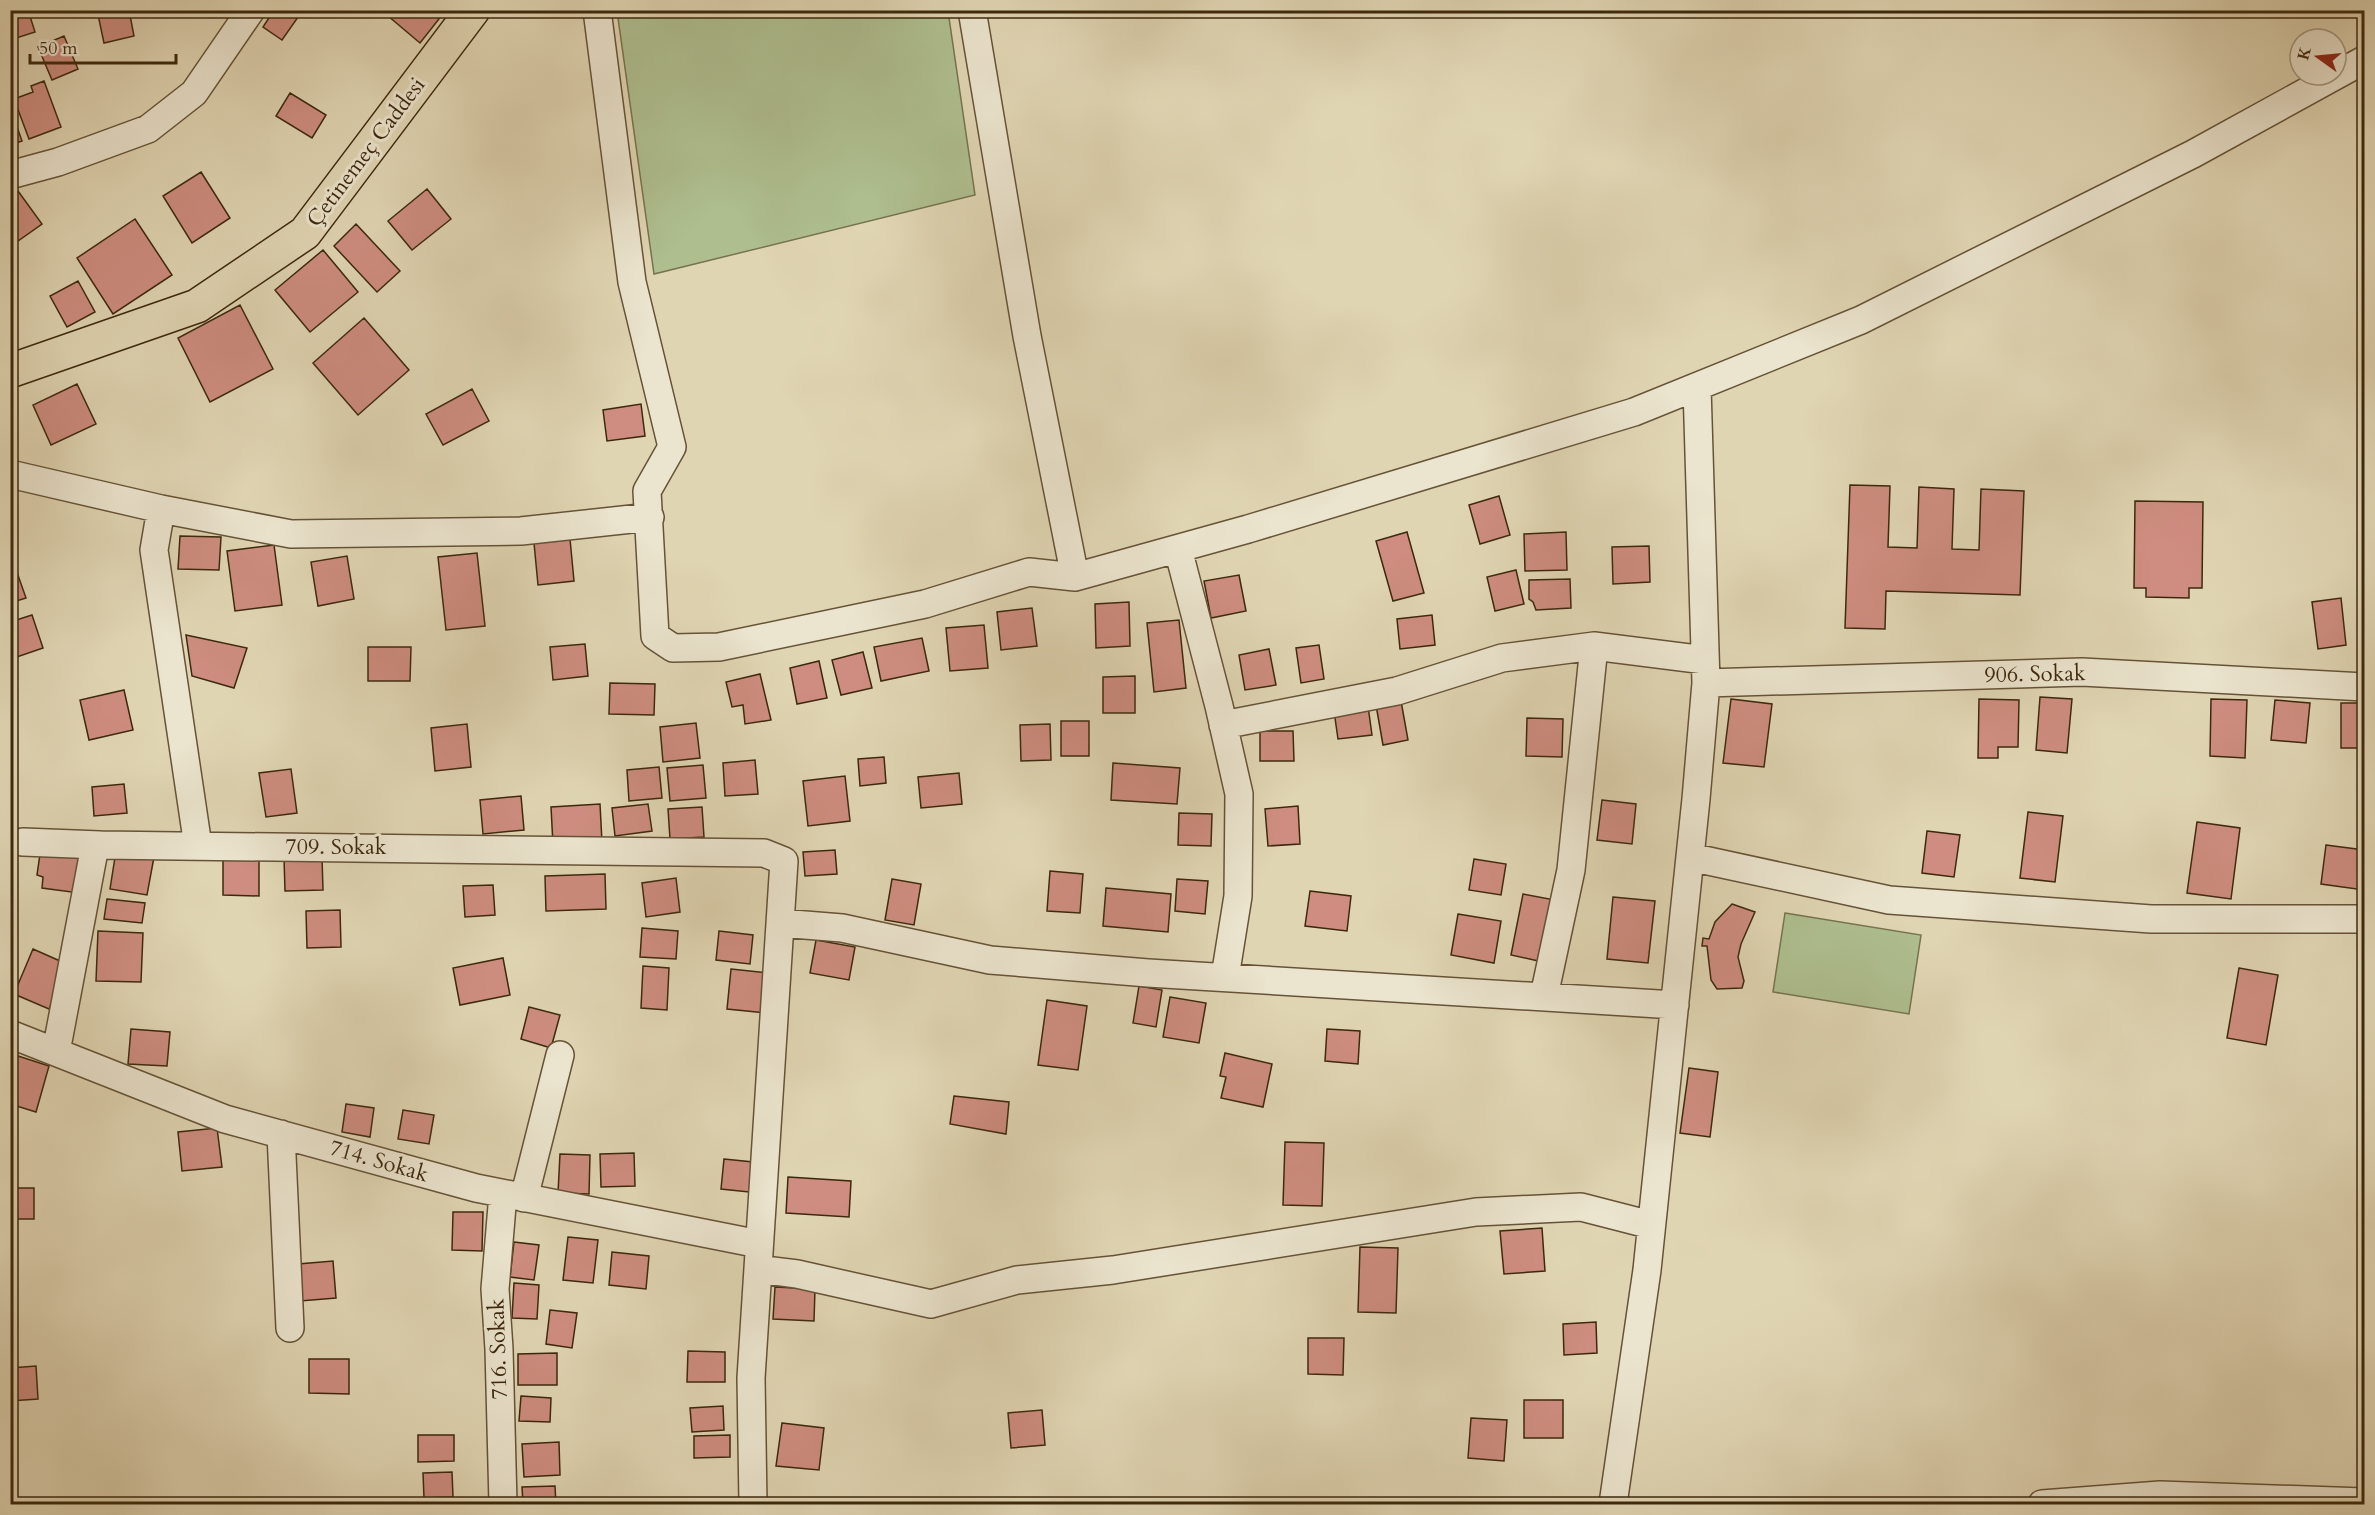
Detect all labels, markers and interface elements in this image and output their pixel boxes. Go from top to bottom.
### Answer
scale bar [30,27,176,65]
north arrow [2288,27,2348,87]
text: 50 m [39,36,78,61]
text: K [2292,44,2317,62]
street label: Çetinemeç Caddesi [300,71,432,233]
street label: 906. Sokak [1984,658,2086,690]
street label: 709. Sokak [285,832,387,862]
street label: 714. Sokak [326,1133,432,1189]
street label: 716. Sokak [481,1298,515,1400]

